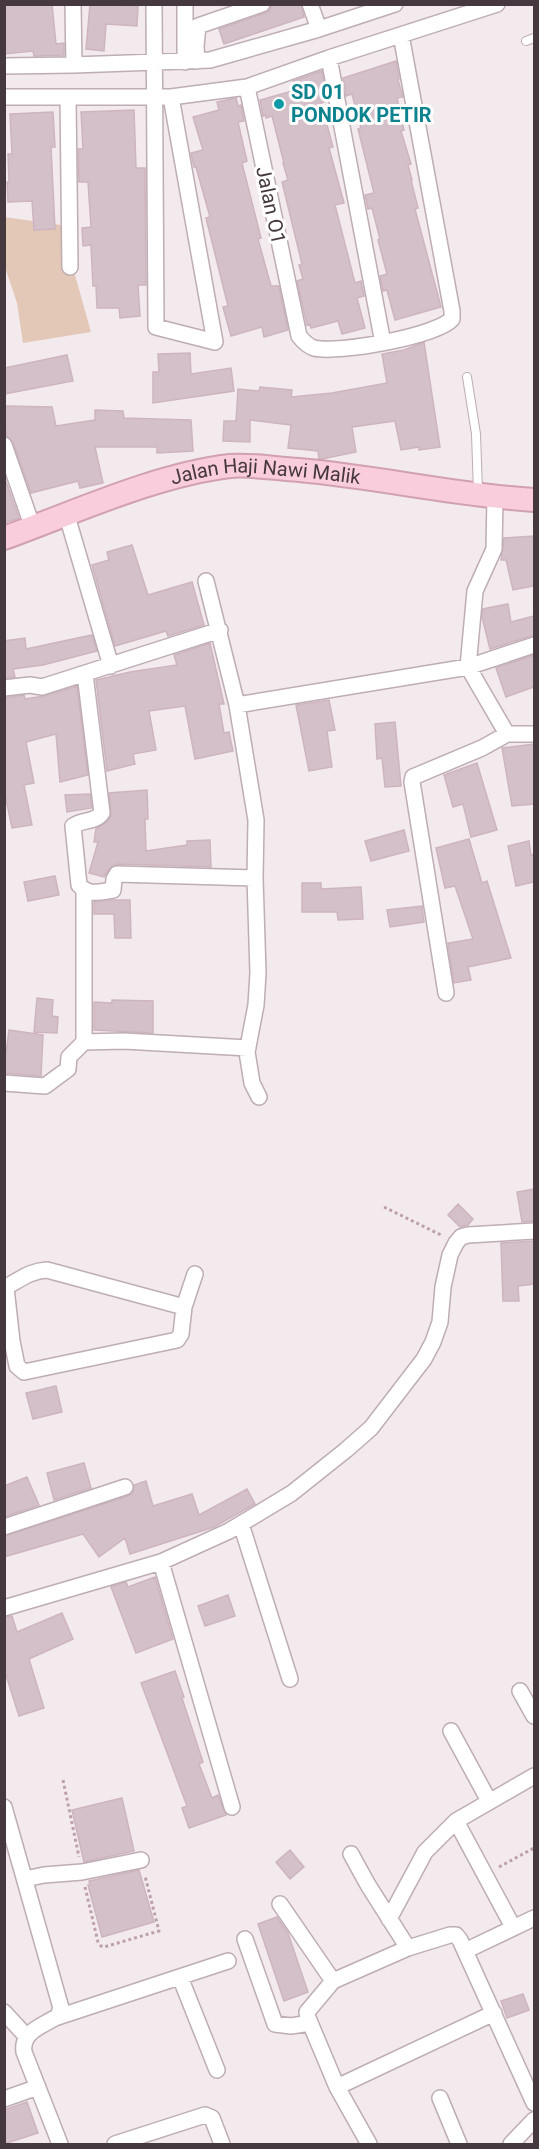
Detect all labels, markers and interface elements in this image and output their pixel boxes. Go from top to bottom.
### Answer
place label: SD 01 PONDOK PETIR [291,80,432,127]
marker: SD 01 PONDOK PETIR [272,97,286,111]
street label: Jalan O1 [251,164,291,246]
street label: Jalan Haji Nawi Malik [168,453,363,490]

